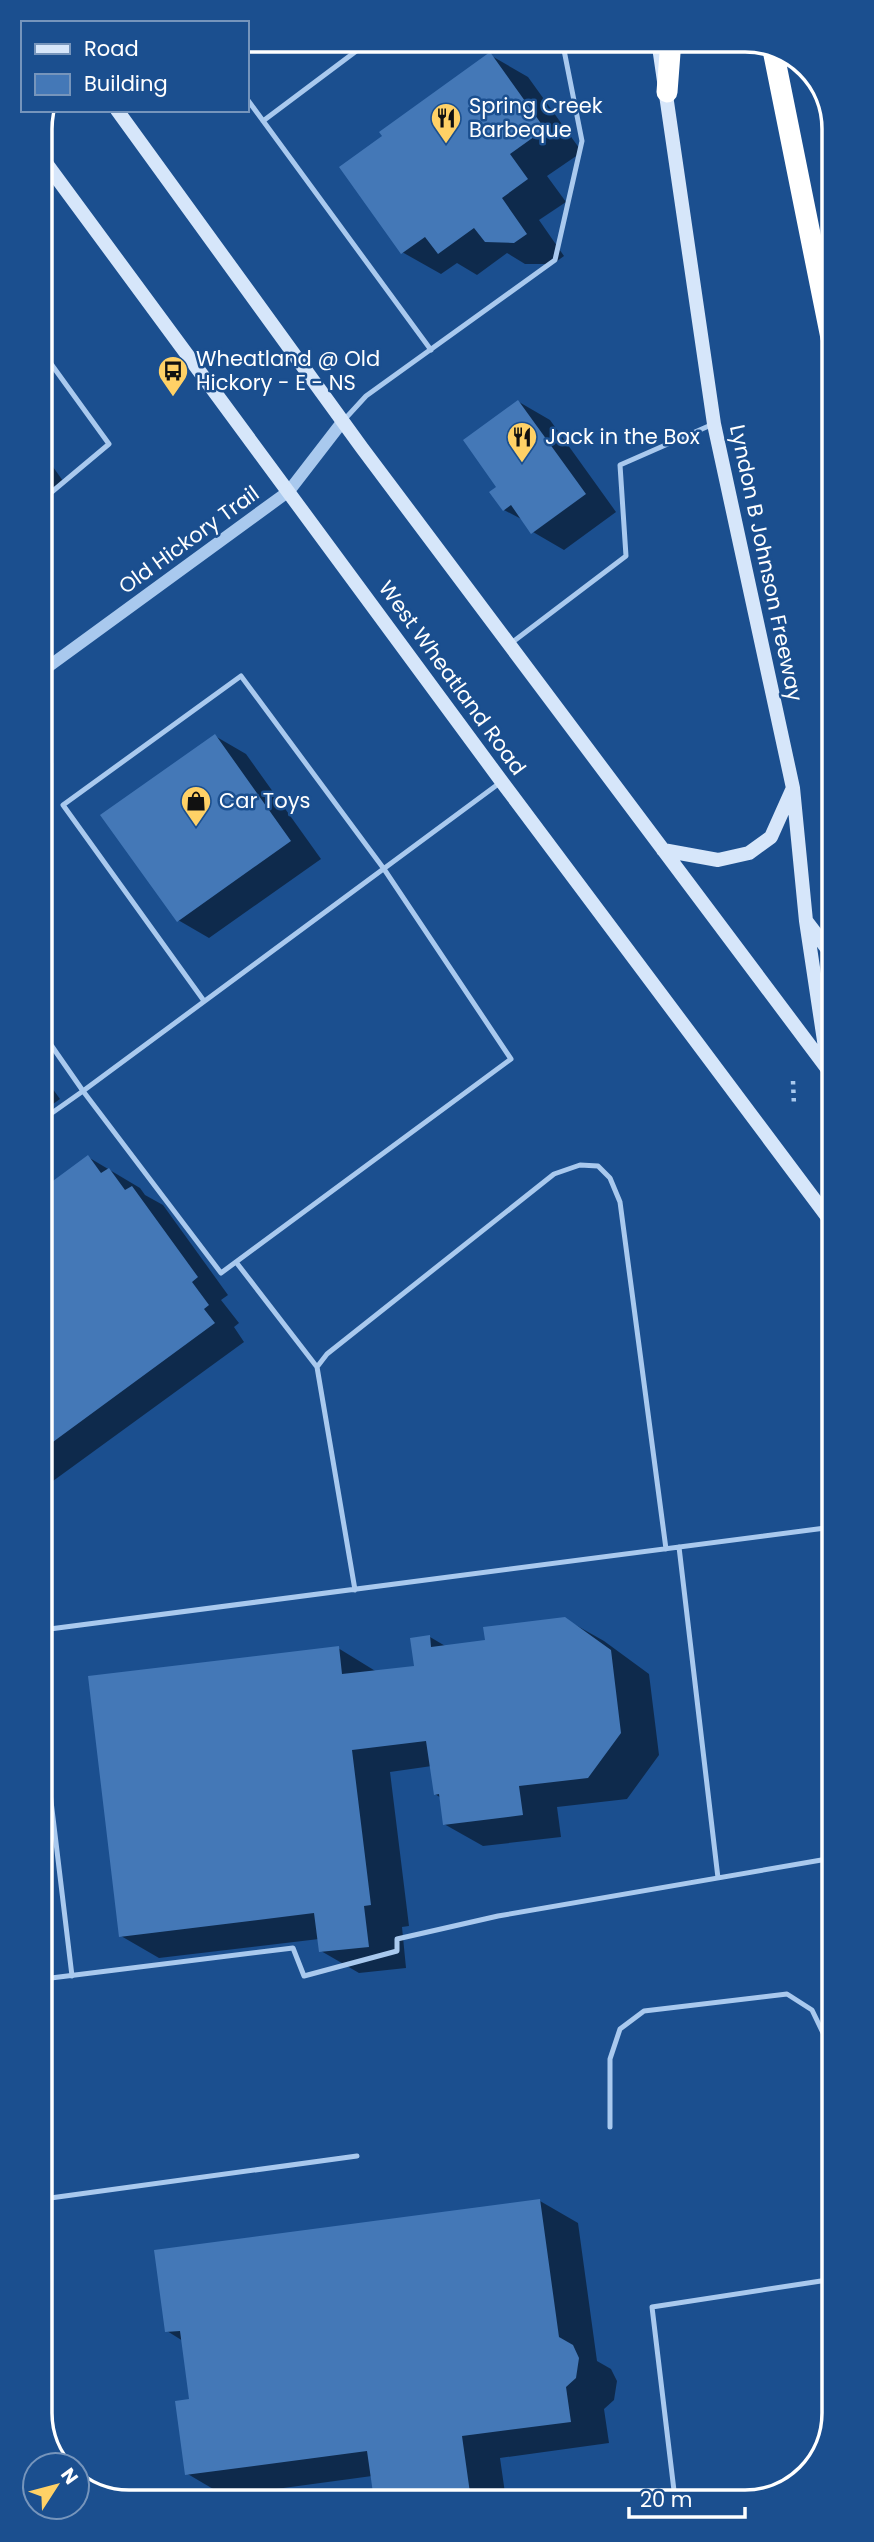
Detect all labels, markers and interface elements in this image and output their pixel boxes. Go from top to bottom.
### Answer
legend [21,21,248,112]
text: Road [84,34,139,63]
text: Building [84,69,168,98]
place label: Spring Creek Barbeque [469,91,603,144]
restaurant icon: Spring Creek Barbeque [429,101,463,145]
place label: Wheatland @ Old Hickory - E - NS [196,344,380,397]
bus stop icon: Wheatland @ Old Hickory - E - NS [156,354,190,398]
restaurant icon: Jack in the Box [505,420,539,464]
place label: Jack in the Box [545,422,700,451]
street label: Lyndon B Johnson Freeway [723,422,810,704]
street label: Old Hickory Trail [113,479,265,600]
street label: West Wheatland Road [372,575,533,781]
shop icon: Car Toys [179,784,213,828]
place label: Car Toys [219,786,310,815]
north arrow [21,2451,91,2521]
text: N [54,2463,84,2490]
scale bar [629,2476,744,2520]
text: 20 m [640,2485,693,2514]

